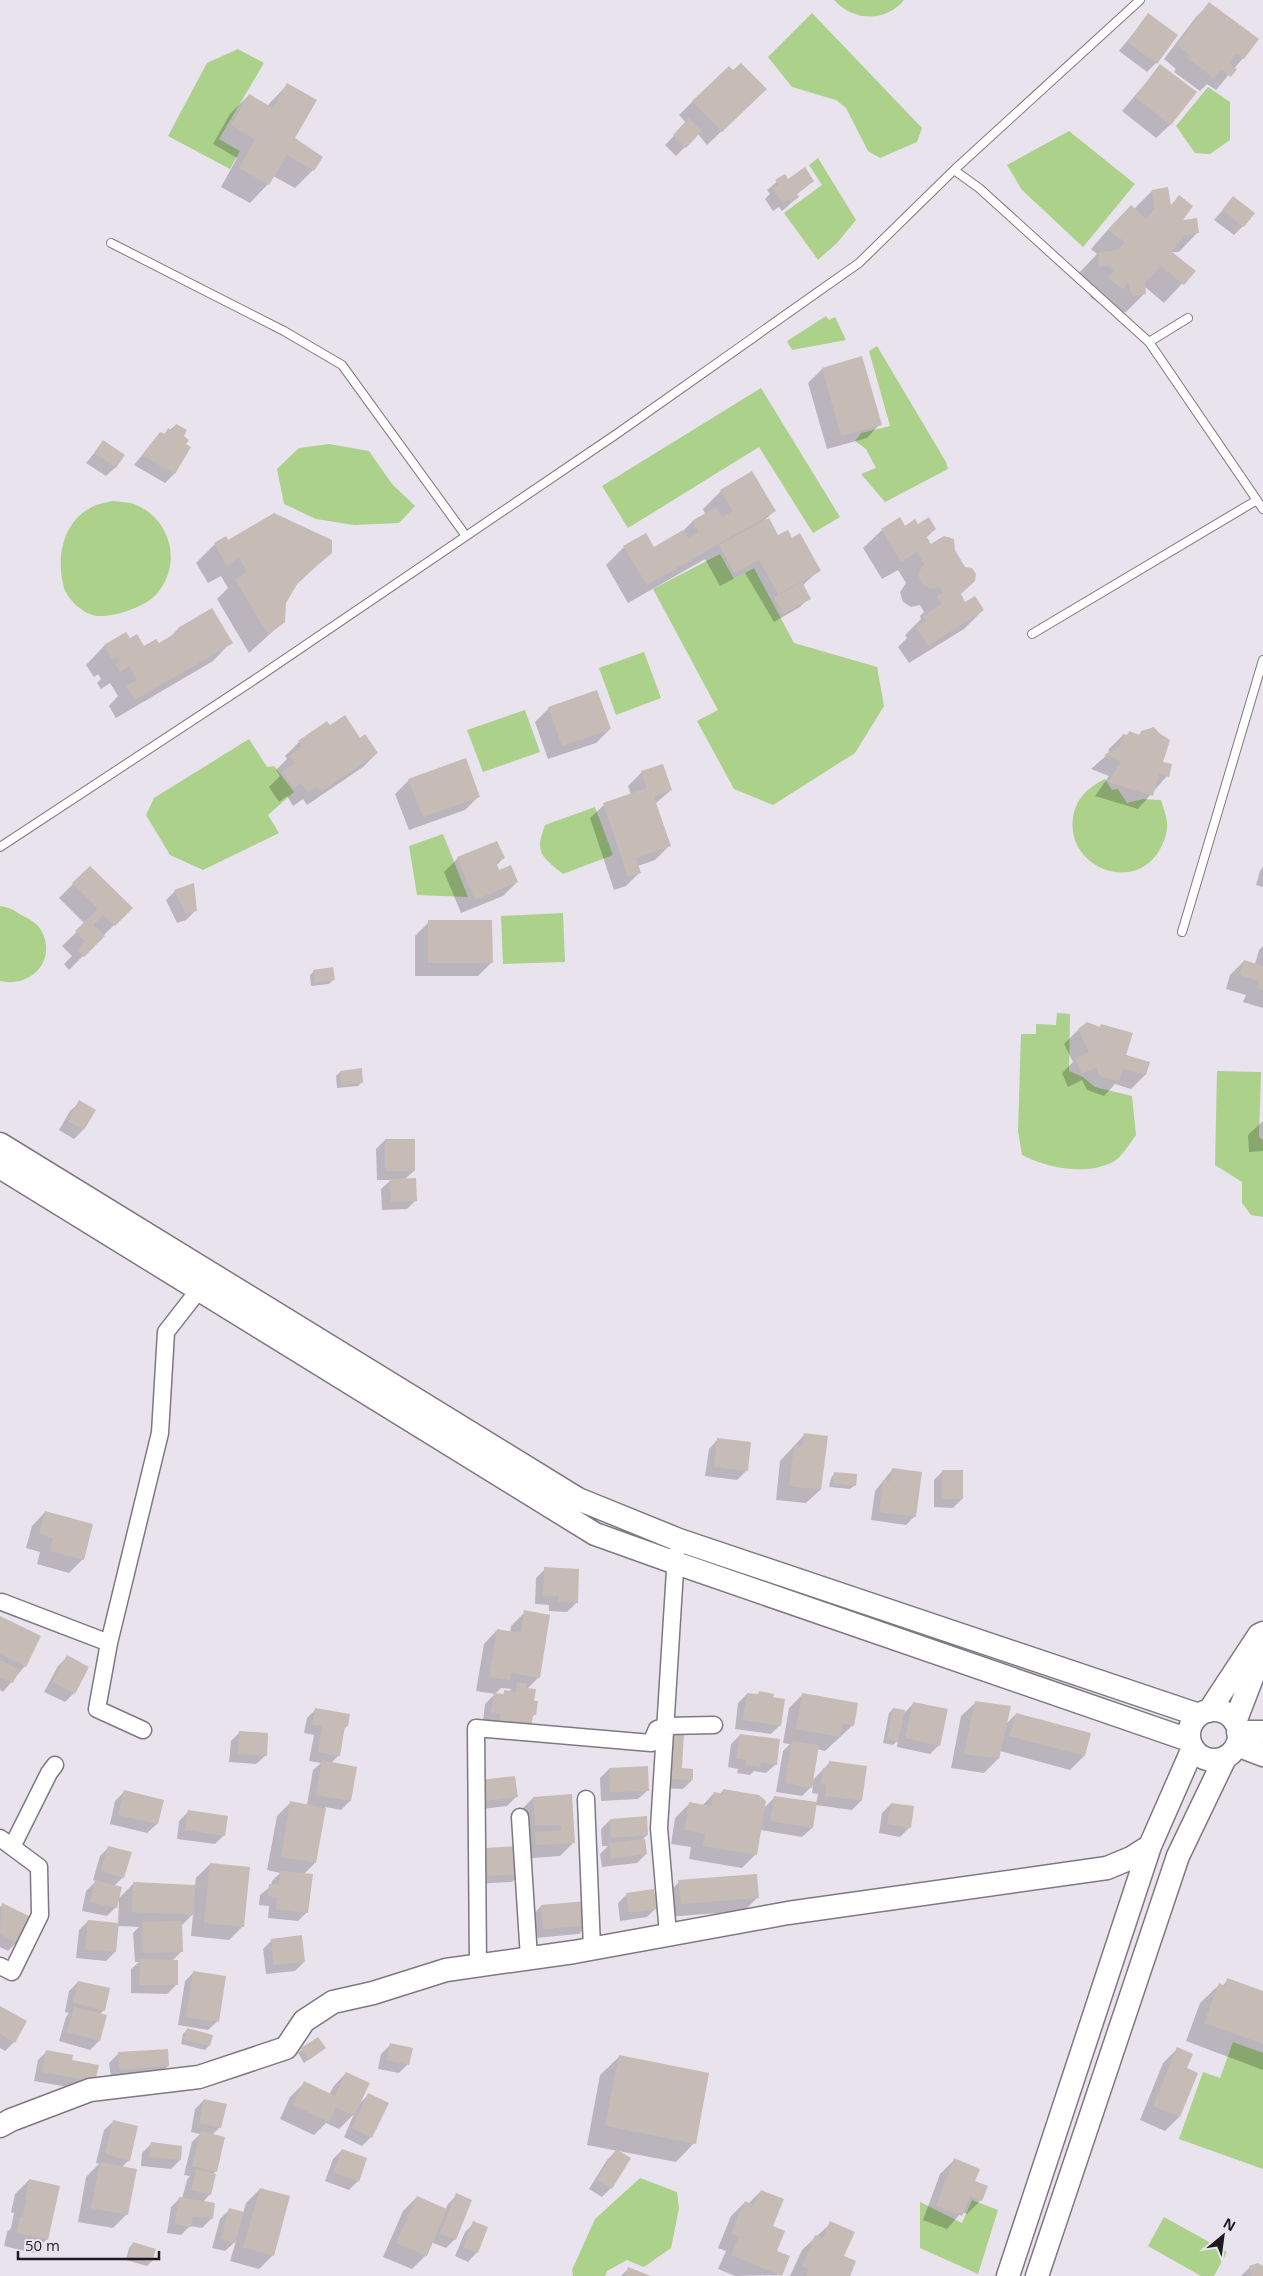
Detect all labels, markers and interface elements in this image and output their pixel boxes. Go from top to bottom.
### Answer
north arrow [1198,2211,1248,2261]
text: N [1220,2213,1239,2235]
scale bar [18,2228,159,2260]
text: 50 m [25,2235,60,2255]

